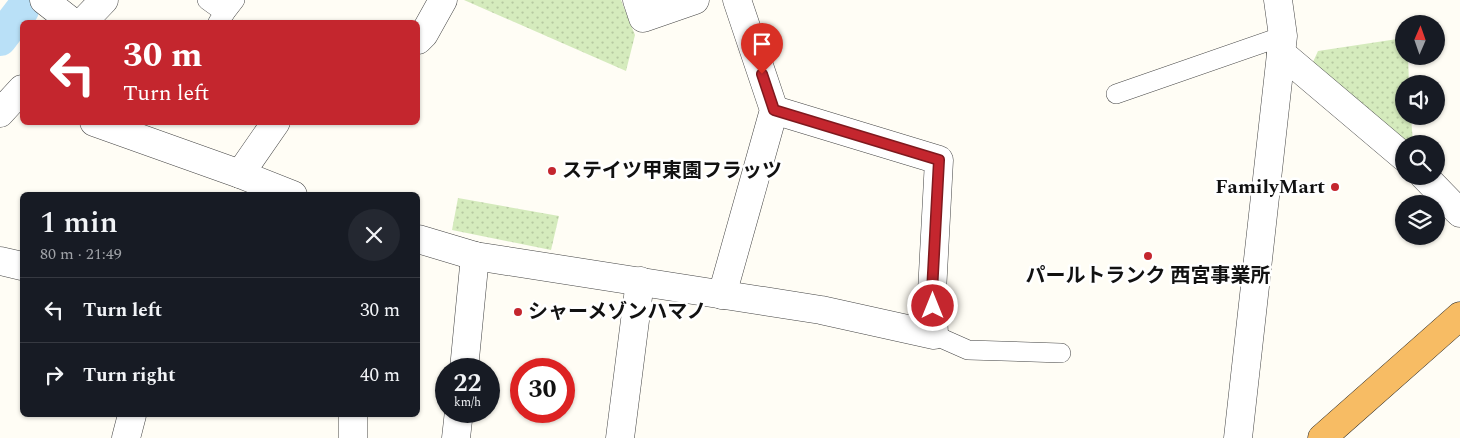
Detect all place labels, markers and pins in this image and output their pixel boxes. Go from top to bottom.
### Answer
pin [741,23,783,74]
place label: ステイツ甲東園フラッツ [562,156,782,186]
marker: ステイツ甲東園フラッツ [546,165,558,177]
place label: FamilyMart [1215,172,1325,202]
marker: FamilyMart [1329,181,1341,193]
marker: パールトランク 西宮事業所 [1142,250,1154,262]
place label: パールトランク 西宮事業所 [1026,261,1271,291]
place label: シャーメゾンハマノ [528,297,707,327]
marker: シャーメゾンハマノ [512,306,524,318]

